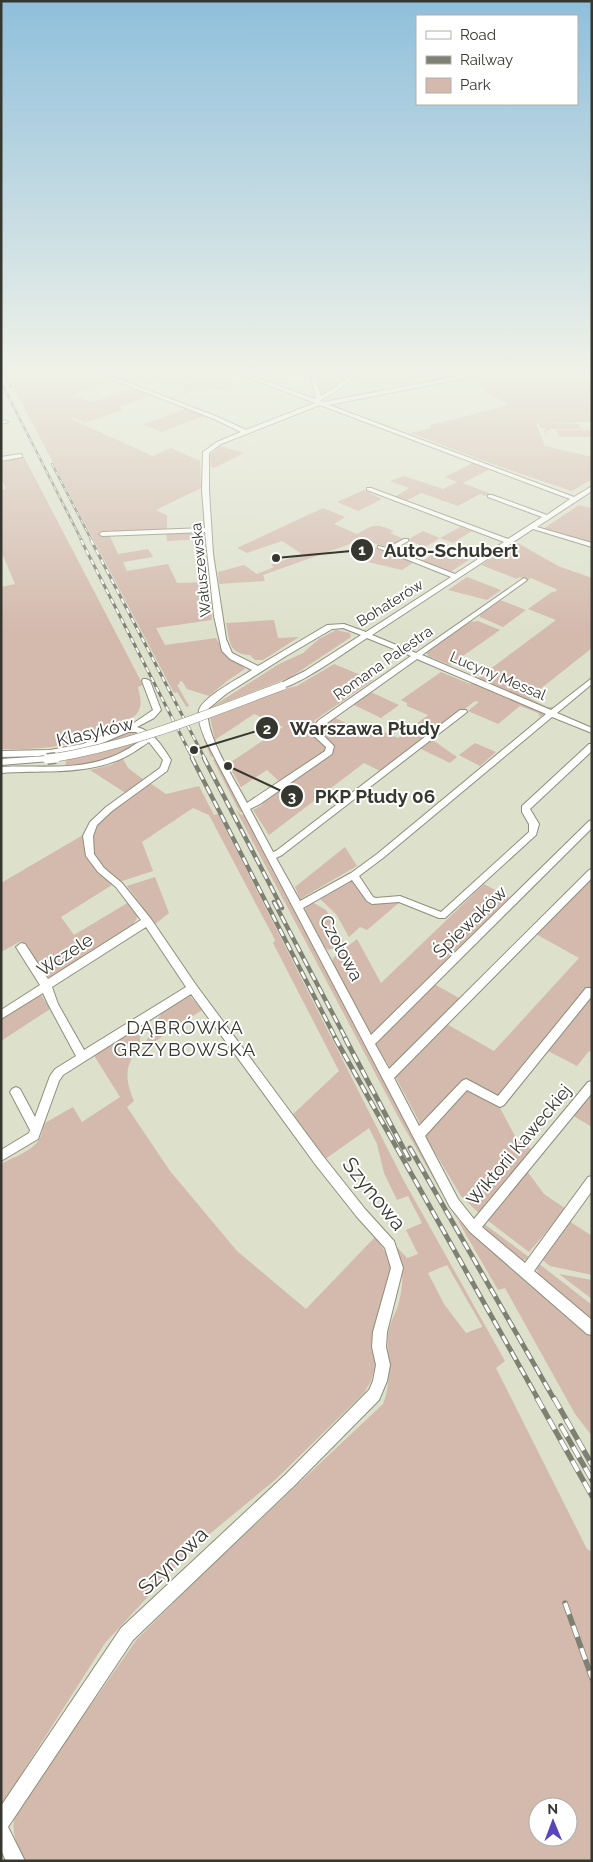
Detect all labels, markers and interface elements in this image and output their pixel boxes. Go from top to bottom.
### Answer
legend [416,15,578,105]
text: Road [460,26,496,44]
text: Railway [460,51,513,69]
text: Park [460,76,491,94]
street label: Wałuszewska [187,522,215,618]
callout: Auto-Schubert [349,533,529,567]
text: Auto-Schubert [384,539,519,561]
text: 1 [358,541,366,559]
street label: Bohaterów [353,575,427,631]
street label: Romana Palestra [330,622,436,704]
street label: Lucyny Messal [447,648,550,705]
callout: Warszawa Płudy [255,711,450,745]
street label: Klasyków [54,712,136,751]
text: Warszawa Płudy [290,717,441,739]
text: 2 [263,720,271,738]
callout: PKP Płudy 06 [279,779,446,813]
text: PKP Płudy 06 [315,785,435,807]
text: 3 [288,788,296,806]
street label: Śpiewaków [428,880,511,962]
street label: Czołowa [315,911,368,984]
street label: Wczele [33,929,97,980]
district label: DĄBRÓWKA GRZYBOWSKA [114,1016,256,1060]
street label: Wiktorii Kaweckiej [462,1080,575,1209]
street label: Szynowa [337,1152,411,1235]
street label: Szynowa [133,1521,213,1600]
north arrow [528,1797,578,1847]
text: N [547,1801,558,1817]

